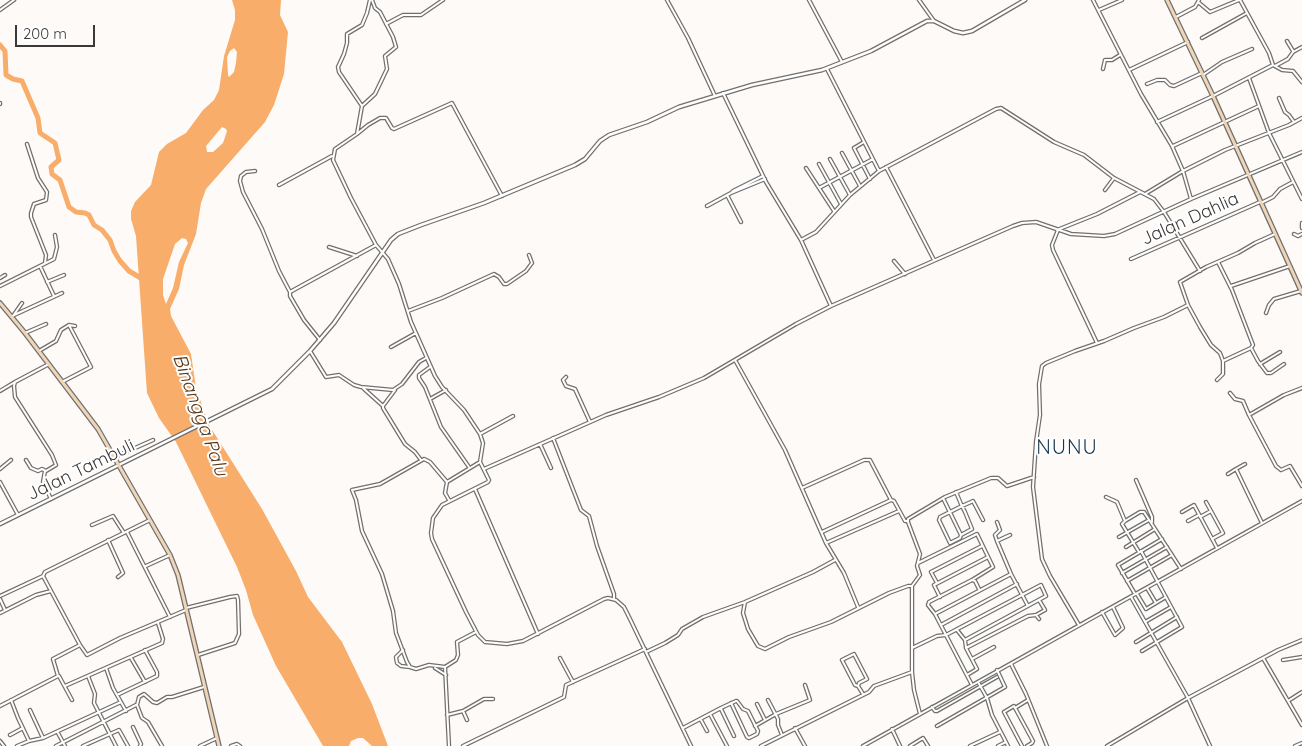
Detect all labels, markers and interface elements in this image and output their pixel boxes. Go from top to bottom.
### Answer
scale bar [18,15,98,47]
text: 200 m [23,24,67,43]
street label: Jalan Dahlia [1138,188,1242,250]
water label: Binangga Palu [167,351,233,479]
street label: Jalan Tambuli [24,435,138,505]
district label: NUNU [1036,436,1098,460]

